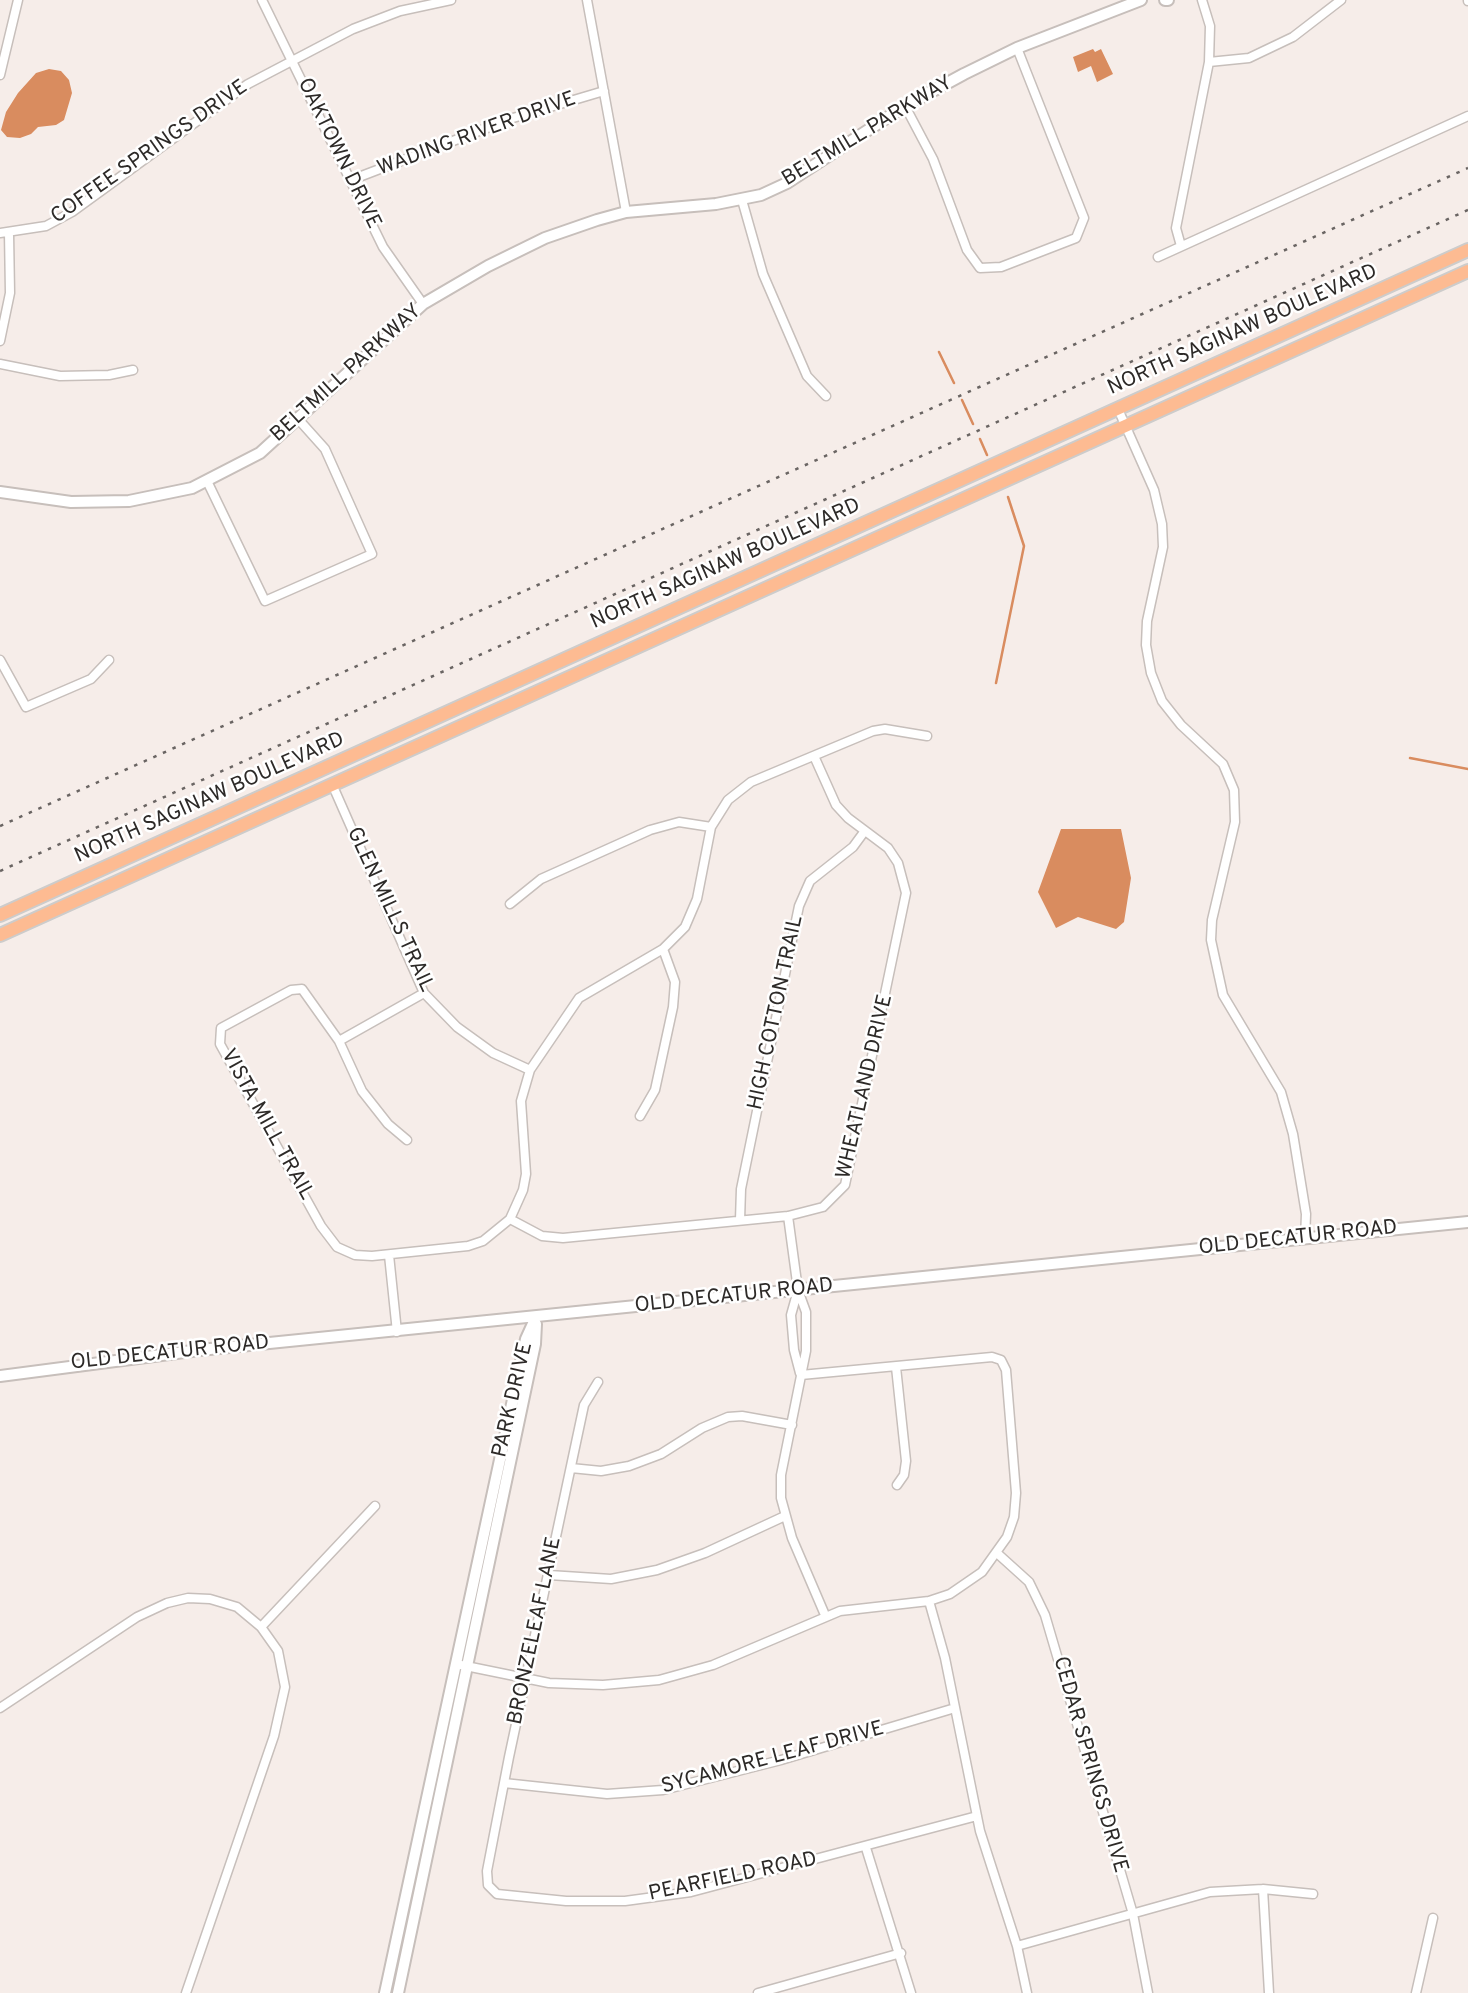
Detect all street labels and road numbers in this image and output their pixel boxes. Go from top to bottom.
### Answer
street label: BELTMILL PARKWAY [778,71,958,193]
street label: OAKTOWN DRIVE [291,75,385,233]
street label: COFFEE SPRINGS DRIVE [47,76,253,230]
street label: WADING RIVER DRIVE [374,87,580,183]
street label: NORTH SAGINAW BOULEVARD [1104,260,1382,402]
street label: BELTMILL PARKWAY [266,300,428,448]
street label: NORTH SAGINAW BOULEVARD [587,494,865,636]
street label: NORTH SAGINAW BOULEVARD [71,728,349,870]
street label: GLEN MILLS TRAIL [340,824,438,996]
street label: HIGH COTTON TRAIL [744,914,810,1112]
street label: WHEATLAND DRIVE [833,992,899,1182]
street label: VISTA MILL TRAIL [214,1045,318,1205]
street label: OLD DECATUR ROAD [1197,1216,1399,1262]
street label: OLD DECATUR ROAD [633,1274,835,1320]
street label: OLD DECATUR ROAD [69,1331,271,1377]
street label: PARK DRIVE [488,1340,540,1460]
street label: BRONZELEAF LANE [504,1535,568,1727]
street label: CEDAR SPRINGS DRIVE [1046,1654,1132,1876]
street label: SYCAMORE LEAF DRIVE [659,1717,887,1801]
street label: PEARFIELD ROAD [647,1848,819,1908]

